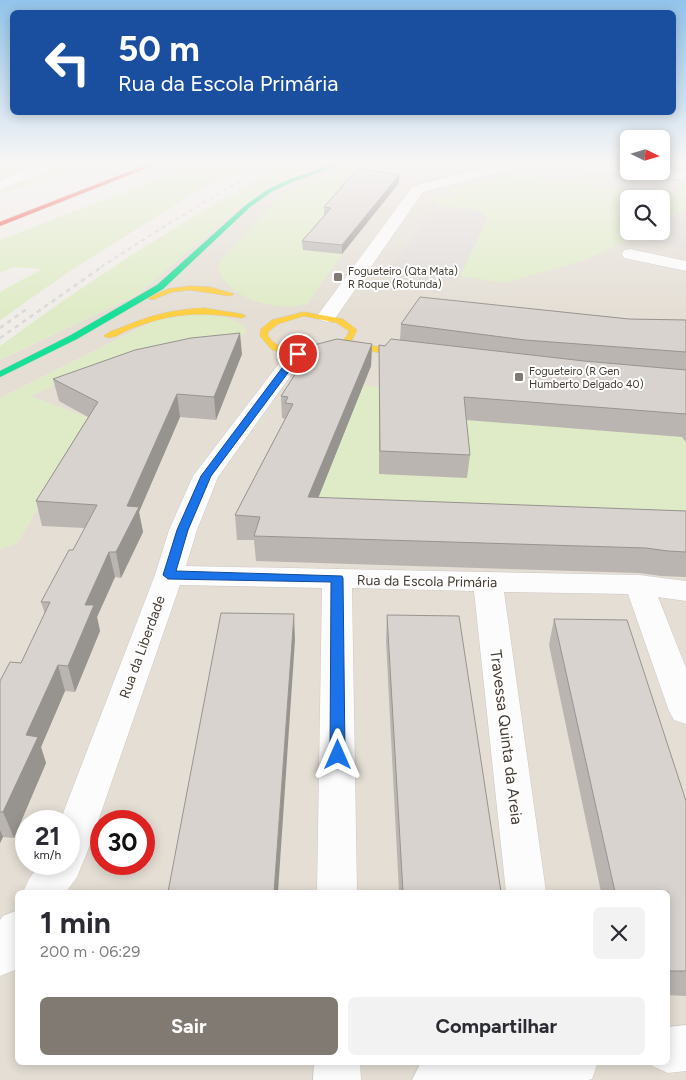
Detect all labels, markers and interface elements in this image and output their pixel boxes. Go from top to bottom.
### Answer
text: 50 m [118,28,200,70]
icon: left [35,30,100,95]
text: Rua da Escola Primária [118,70,339,97]
north arrow [620,130,670,180]
map controls [620,130,670,240]
button: search [620,190,670,240]
place label: Fogueteiro (Qta Mata) R Roque (Rotunda) [348,265,458,291]
marker: Fogueteiro (Qta Mata) R Roque (Rotunda) [332,271,344,283]
pin [277,333,319,375]
icon: arrive [284,340,312,368]
place label: Fogueteiro (R Gen Humberto Delgado 40) [529,365,644,391]
marker: Fogueteiro (R Gen Humberto Delgado 40) [513,371,525,383]
street label: Rua da Escola Primária [357,572,497,591]
street label: Rua da Liberdade [116,593,169,701]
street label: Travessa Quinta da Areia [486,649,527,826]
position arrow [311,728,363,780]
speed limit sign: 30 [90,810,155,875]
text: 21 [35,821,60,851]
text: km/h [34,848,61,862]
text: 1 min [40,904,111,941]
button: close [593,907,645,959]
text: 200 m · 06:29 [40,942,140,961]
button: Sair [40,997,338,1055]
button: Compartilhar [348,997,645,1055]

